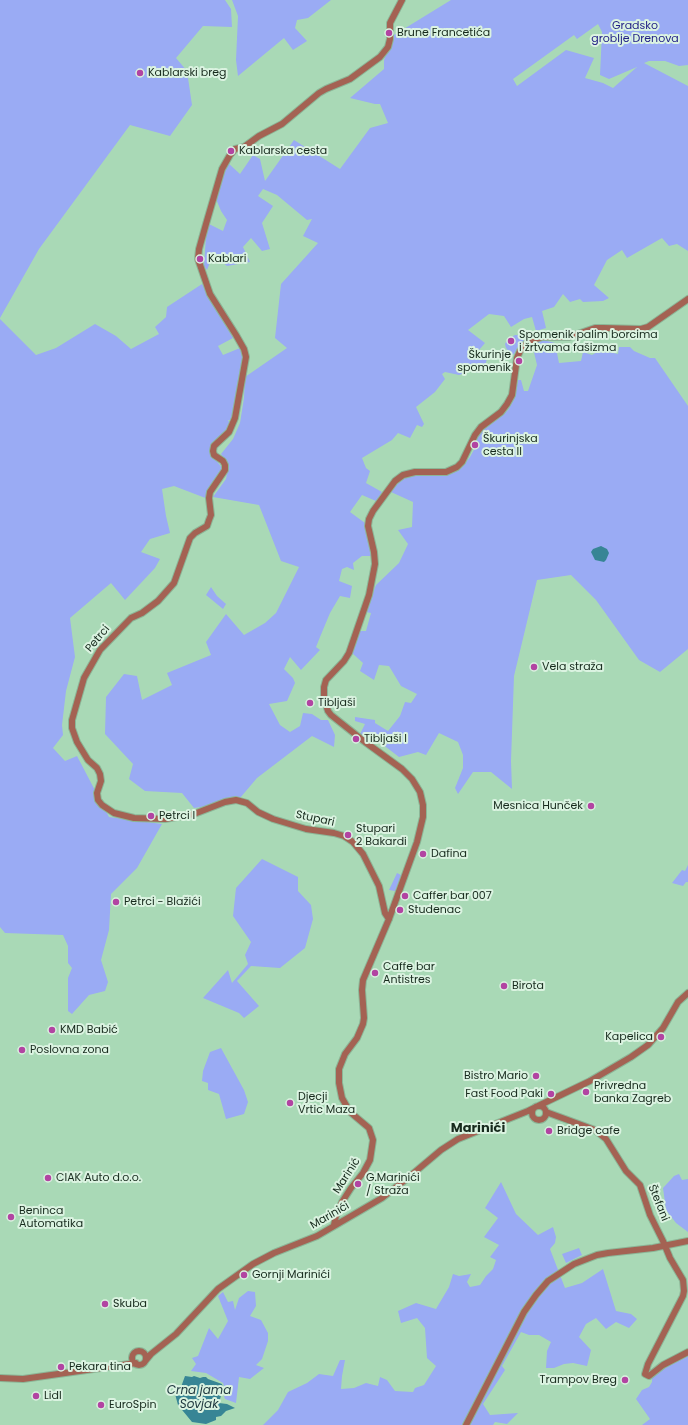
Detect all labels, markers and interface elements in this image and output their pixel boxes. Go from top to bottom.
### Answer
park label: Gradsko groblje Drenova [591,19,679,45]
place label: Brune Francetića [397,26,490,40]
marker: Brune Francetića [384,28,394,38]
place label: Kablarski breg [148,66,227,80]
marker: Kablarski breg [135,68,145,78]
place label: Kablarska cesta [239,144,327,158]
marker: Kablarska cesta [226,146,236,156]
place label: Kablari [208,252,246,266]
marker: Kablari [195,254,205,264]
place label: Spomenik palim borcima i žrtvama fašizma [519,328,658,354]
marker: Spomenik palim borcima i žrtvama fašizma [506,336,516,346]
place label: Škurinje spomenik [457,348,511,374]
marker: Škurinje spomenik [514,356,524,366]
place label: Škurinjska cesta II [483,432,538,458]
marker: Škurinjska cesta II [470,440,480,450]
street label: Petrci [83,623,113,655]
place label: Vela straža [542,660,603,674]
marker: Vela straža [529,662,539,672]
place label: Tibljaši [318,696,355,710]
marker: Tibljaši [305,698,315,708]
place label: Tibljaši I [364,732,407,746]
marker: Tibljaši I [351,734,361,744]
place label: Mesnica Hunček [493,799,583,813]
marker: Mesnica Hunček [586,801,596,811]
street label: Stupari [294,808,336,830]
place label: Petrci I [159,809,195,823]
marker: Petrci I [146,811,156,821]
place label: Stupari 2 Bakardi [356,822,407,848]
marker: Stupari 2 Bakardi [343,830,353,840]
place label: Dafina [431,847,467,861]
marker: Dafina [418,849,428,859]
place label: Caffer bar 007 [413,889,492,903]
marker: Caffer bar 007 [400,891,410,901]
place label: Petrci - Blažići [124,895,201,909]
marker: Petrci - Blažići [111,897,121,907]
place label: Studenac [408,903,461,917]
marker: Studenac [395,905,405,915]
place label: Caffe bar Antistres [383,960,435,986]
marker: Caffe bar Antistres [370,968,380,978]
place label: Birota [512,979,544,993]
marker: Birota [499,981,509,991]
place label: KMD Babić [60,1023,118,1037]
marker: KMD Babić [47,1025,57,1035]
place label: Kapelica [605,1030,653,1044]
marker: Kapelica [656,1032,666,1042]
place label: Poslovna zona [30,1043,109,1057]
marker: Poslovna zona [17,1045,27,1055]
place label: Bistro Mario [464,1069,528,1083]
marker: Bistro Mario [531,1071,541,1081]
place label: Privredna banka Zagreb [594,1079,671,1105]
place label: Fast Food Paki [465,1087,543,1101]
marker: Privredna banka Zagreb [581,1087,591,1097]
marker: Fast Food Paki [546,1089,556,1099]
place label: Djecji Vrtic Maza [298,1090,355,1116]
marker: Djecji Vrtic Maza [285,1098,295,1108]
district label: Marinići [451,1121,505,1137]
place label: Bridge cafe [557,1124,620,1138]
marker: Bridge cafe [544,1126,554,1136]
street label: Marinić [331,1156,363,1196]
place label: CIAK Auto d.o.o. [56,1171,141,1185]
place label: G.Marinići / Straža [366,1171,420,1197]
marker: CIAK Auto d.o.o. [43,1173,53,1183]
marker: G.Marinići / Straža [353,1179,363,1189]
street label: Štefani [645,1183,671,1223]
street label: Marinići [308,1200,352,1232]
place label: Beninca Automatika [19,1204,83,1230]
marker: Beninca Automatika [6,1212,16,1222]
place label: Gornji Marinići [252,1268,330,1282]
marker: Gornji Marinići [239,1270,249,1280]
place label: Skuba [113,1297,147,1311]
marker: Skuba [100,1299,110,1309]
place label: Pekara tina [69,1360,131,1374]
marker: Pekara tina [56,1362,66,1372]
place label: Trampov Breg [539,1373,617,1387]
marker: Trampov Breg [620,1375,630,1385]
water label: Crna jama Sovjak [167,1384,231,1412]
place label: Lidl [44,1389,62,1403]
marker: Lidl [31,1391,41,1401]
place label: EuroSpin [109,1398,156,1412]
marker: EuroSpin [96,1400,106,1410]

